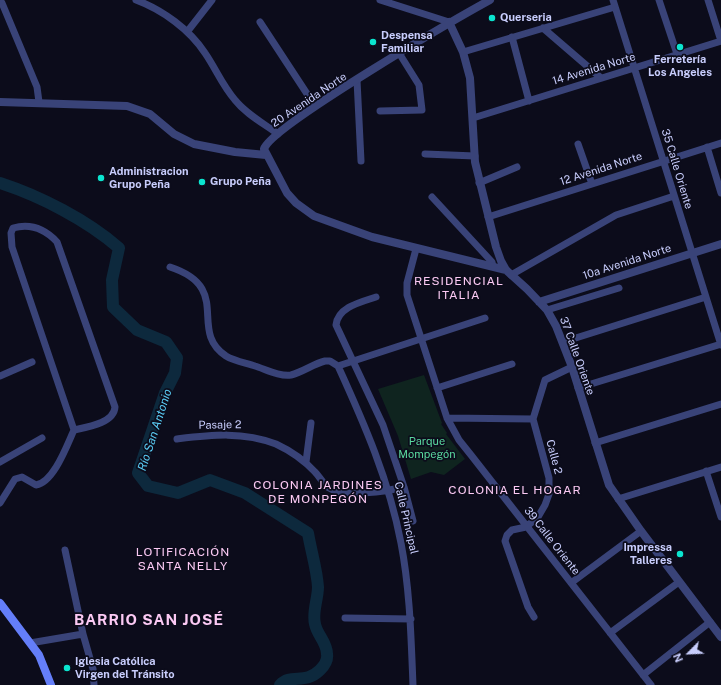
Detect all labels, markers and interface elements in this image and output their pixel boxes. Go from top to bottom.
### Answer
place label: Querseria [500,11,552,25]
marker: Querseria [487,13,497,23]
place label: Despensa Familiar [381,29,433,55]
marker: Despensa Familiar [368,37,378,47]
marker: Ferretería Los Angeles [675,42,685,52]
street label: 14 Avenida Norte [551,50,637,88]
place label: Ferretería Los Angeles [648,53,712,79]
street label: 20 Avenida Norte [269,70,349,130]
street label: 35 Calle Oriente [659,127,695,211]
street label: 12 Avenida Norte [558,149,644,189]
place label: Administracion Grupo Peña [109,165,189,191]
marker: Administracion Grupo Peña [96,173,106,183]
place label: Grupo Peña [210,175,271,189]
marker: Grupo Peña [197,177,207,187]
street label: 10a Avenida Norte [581,241,673,283]
district label: RESIDENCIAL ITALIA [414,274,504,302]
street label: 37 Calle Oriente [557,315,597,397]
water label: Río San Antonio [135,387,175,473]
street label: Pasaje 2 [198,418,242,432]
park label: Parque Mompegón [398,435,456,461]
street label: Calle 2 [543,438,565,476]
district label: COLONIA JARDINES DE MONPEGÓN [253,478,383,506]
street label: Calle Principal [391,481,421,555]
district label: COLONIA EL HOGAR [448,483,582,497]
street label: 39 Calle Oriente [521,504,583,578]
place label: Impressa Talleres [623,541,672,567]
district label: LOTIFICACIÓN SANTA NELLY [136,545,230,573]
marker: Impressa Talleres [675,549,685,559]
district label: BARRIO SAN JOSÉ [74,611,224,629]
north arrow [669,633,709,673]
text: N [671,652,685,664]
place label: Iglesia Católica Virgen del Tránsito [75,655,175,681]
marker: Iglesia Católica Virgen del Tránsito [62,663,72,673]

